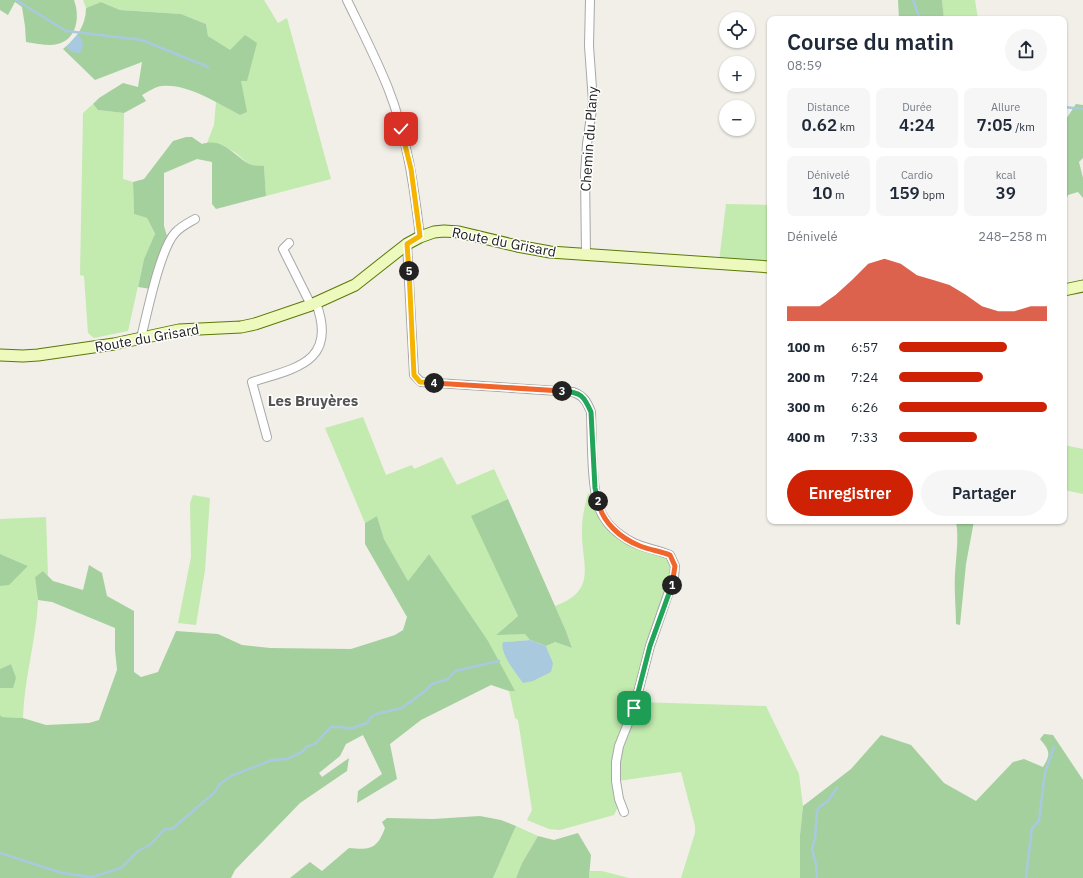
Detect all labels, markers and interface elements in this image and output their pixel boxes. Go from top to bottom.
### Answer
map controls [719,12,755,136]
button: locate [719,12,755,48]
text: Course du matin [787,27,954,56]
button: share [1005,29,1047,71]
button: + [719,56,755,92]
text: 08:59 [787,57,822,74]
street label: Chemin du Plany [576,86,602,192]
button: − [719,100,755,136]
text: Distance [807,100,850,114]
text: Durée [902,100,932,114]
text: Allure [991,100,1020,114]
pin [384,112,418,146]
text: 0.62 [801,114,837,136]
text: 4:24 [899,114,935,136]
text: 7:05 [977,114,1013,136]
icon: check [390,118,412,140]
text: km [837,120,855,134]
text: /km [1013,120,1035,134]
text: Dénivelé [807,168,850,182]
text: Cardio [901,168,933,182]
text: kcal [996,168,1016,182]
text: 10 [812,182,832,204]
text: 159 [889,182,920,204]
text: 39 [995,182,1016,204]
text: m [832,188,845,202]
text: bpm [920,188,945,202]
street label: Route du Grisard [450,223,558,261]
text: Dénivelé [787,228,838,245]
text: 248–258 m [978,228,1047,245]
pin: 5 [399,261,419,281]
text: 5 [406,264,412,278]
street label: Route du Grisard [93,320,201,356]
text: 100 m [787,339,825,356]
text: 6:57 [851,339,878,356]
text: 200 m [787,369,825,386]
text: 7:24 [851,369,878,386]
pin: 4 [424,373,444,393]
text: 4 [431,376,437,390]
pin: 3 [552,381,572,401]
text: 3 [559,384,565,398]
district label: Les Bruyères [268,391,359,410]
text: 300 m [787,399,825,416]
text: 6:26 [851,399,878,416]
text: 400 m [787,429,825,446]
text: 7:33 [851,429,878,446]
button: Enregistrer [787,470,913,516]
button: Partager [921,470,1047,516]
pin: 2 [588,491,608,511]
text: 2 [595,494,601,508]
pin: 1 [662,575,682,595]
text: 1 [669,578,675,592]
pin [617,691,651,725]
icon: arrive [623,697,645,719]

